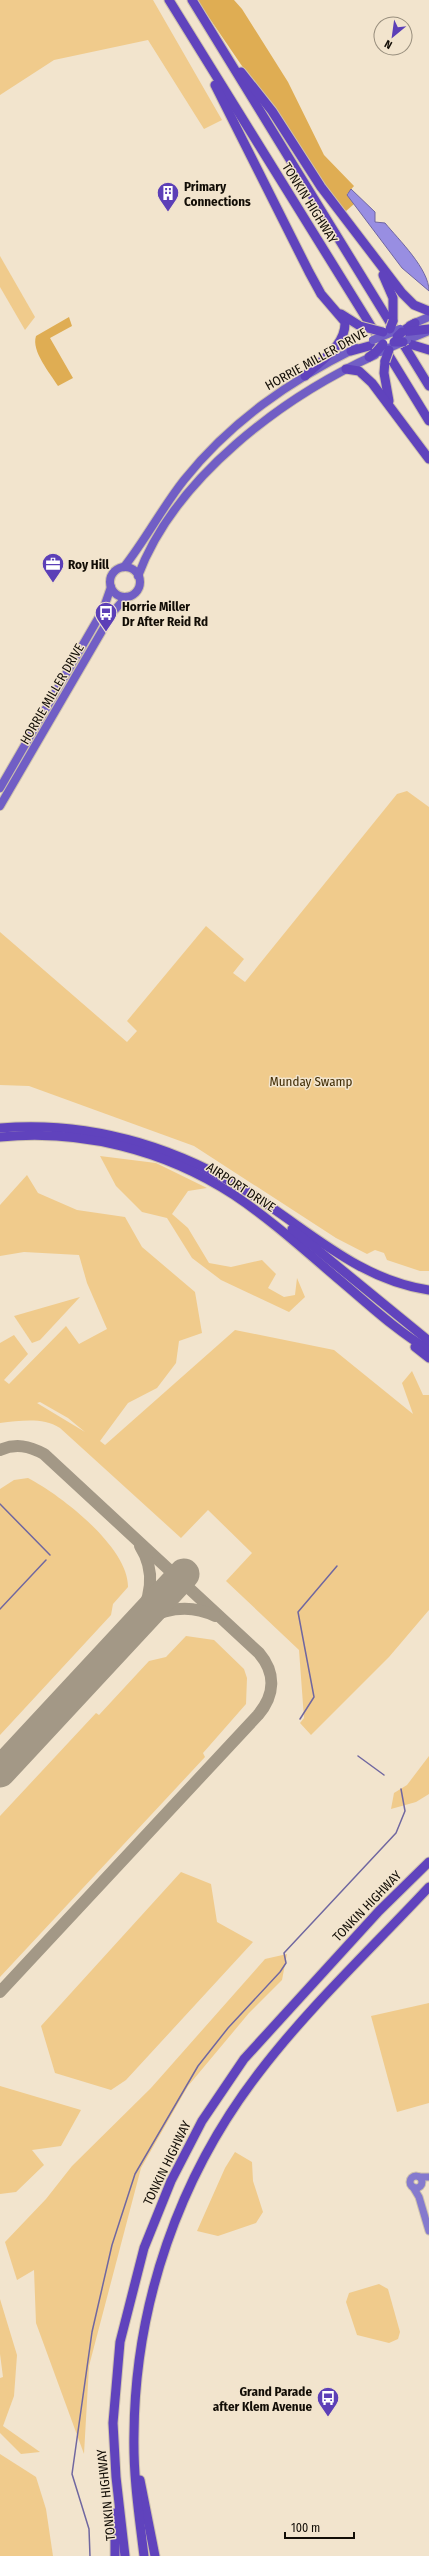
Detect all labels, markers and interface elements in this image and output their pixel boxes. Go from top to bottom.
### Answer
north arrow [373,16,413,56]
text: N [382,37,394,52]
street label: TONKIN HIGHWAY [279,160,341,246]
place label: Primary Connections [184,179,251,209]
building icon: Primary Connections [155,180,181,213]
street label: HORRIE MILLER DRIVE [263,325,369,393]
office icon: Roy Hill [40,551,66,584]
place label: Roy Hill [68,557,110,572]
place label: Horrie Miller Dr After Reid Rd [122,599,208,629]
bus stop icon: Horrie Miller Dr After Reid Rd [93,600,119,633]
street label: HORRIE MILLER DRIVE [17,641,87,747]
park label: Munday Swamp [270,1074,353,1089]
street label: AIRPORT DRIVE [204,1159,278,1215]
street label: TONKIN HIGHWAY [330,1867,405,1944]
street label: TONKIN HIGHWAY [140,2118,194,2208]
place label: Grand Parade after Klem Avenue [213,2384,312,2414]
bus stop icon: Grand Parade after Klem Avenue [315,2385,341,2418]
street label: TONKIN HIGHWAY [94,2448,118,2541]
scale bar [285,2514,354,2540]
text: 100 m [291,2521,320,2535]

